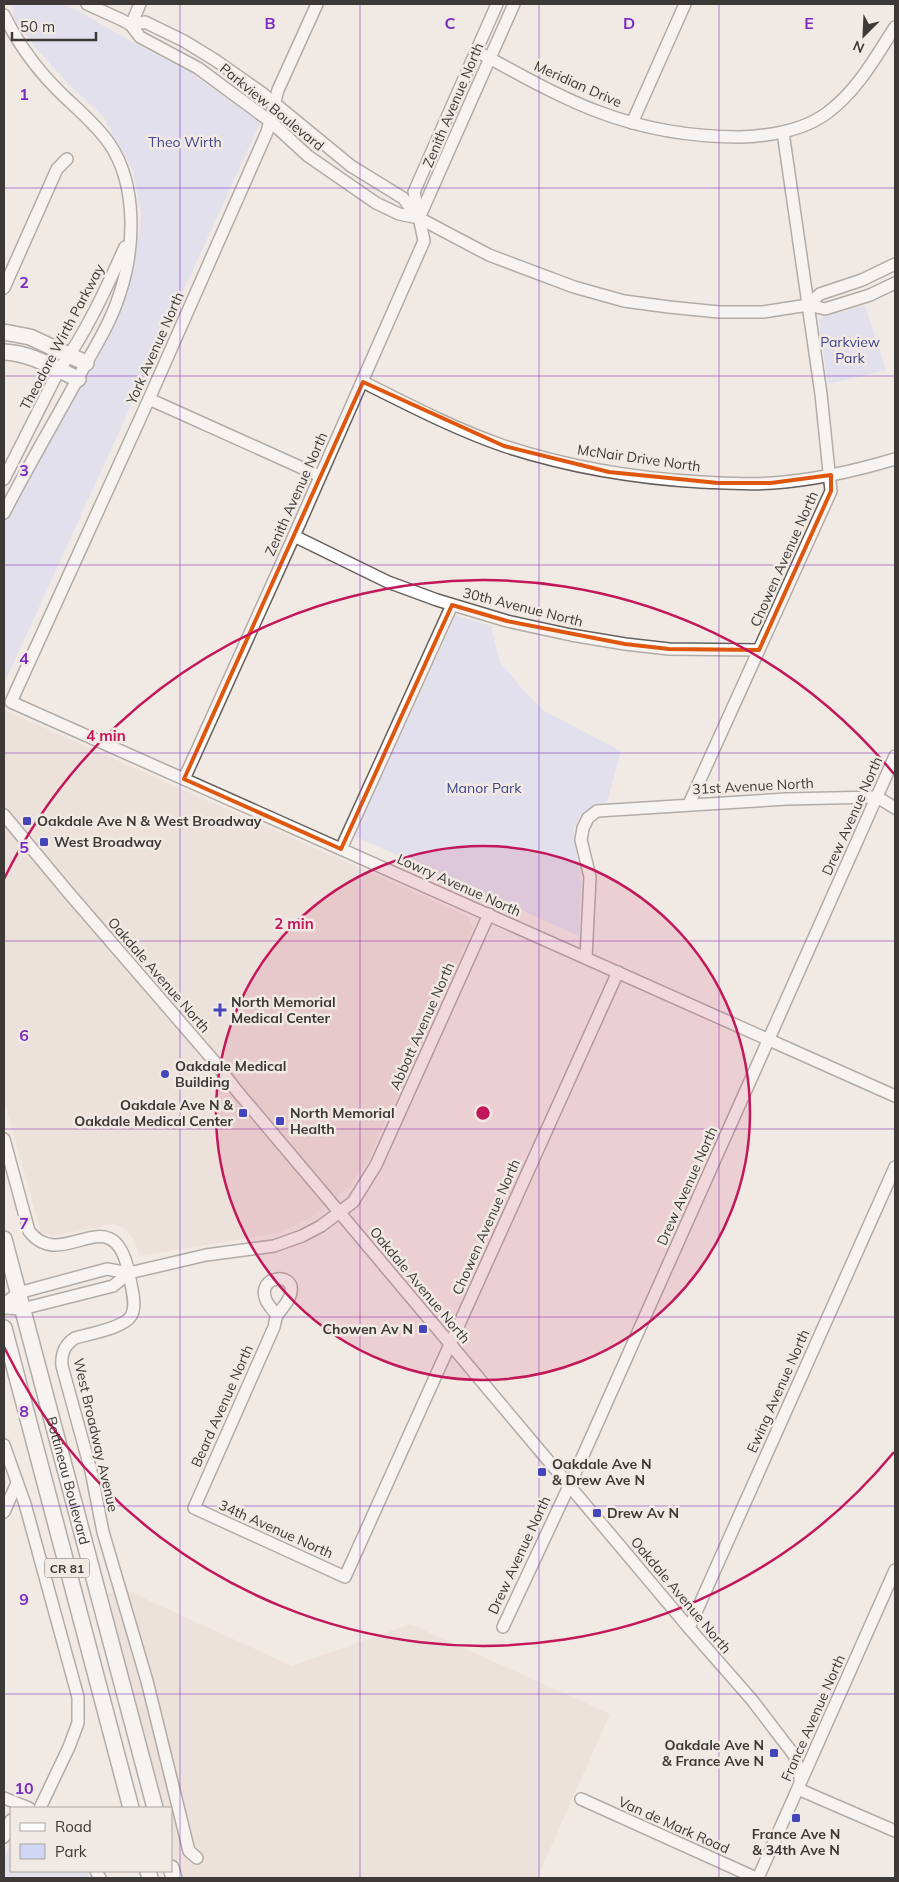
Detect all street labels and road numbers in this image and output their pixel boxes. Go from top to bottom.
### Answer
street label: Zenith Avenue North [419,40,487,170]
street label: Meridian Drive [531,57,625,111]
street label: Parkview Boulevard [216,59,328,155]
street label: Theodore Wirth Parkway [16,260,108,413]
street label: York Avenue North [122,289,188,408]
street label: Zenith Avenue North [261,429,331,559]
street label: McNair Drive North [576,440,702,476]
street label: Chowen Avenue North [746,488,822,630]
street label: 30th Avenue North [461,583,585,631]
street label: Drew Avenue North [818,754,886,878]
street label: 31st Avenue North [692,774,814,798]
street label: Lowry Avenue North [394,850,524,920]
street label: Oakdale Avenue North [104,914,214,1036]
street label: Abbott Avenue North [386,959,458,1093]
street label: Drew Avenue North [653,1124,721,1248]
street label: Chowen Avenue North [448,1156,524,1298]
street label: Oakdale Avenue North [366,1223,474,1347]
street label: Ewing Avenue North [743,1326,813,1456]
street label: Beard Avenue North [187,1342,257,1470]
street label: West Broadway Avenue [70,1356,122,1514]
street label: Bottineau Boulevard [42,1415,94,1547]
street label: Drew Avenue North [484,1493,554,1617]
street label: 34th Avenue North [216,1496,336,1562]
street label: Oakdale Avenue North [627,1533,735,1657]
road number: CR 81 [44,1559,90,1578]
street label: France Avenue North [777,1652,849,1784]
street label: Van de Mark Road [616,1792,732,1858]

